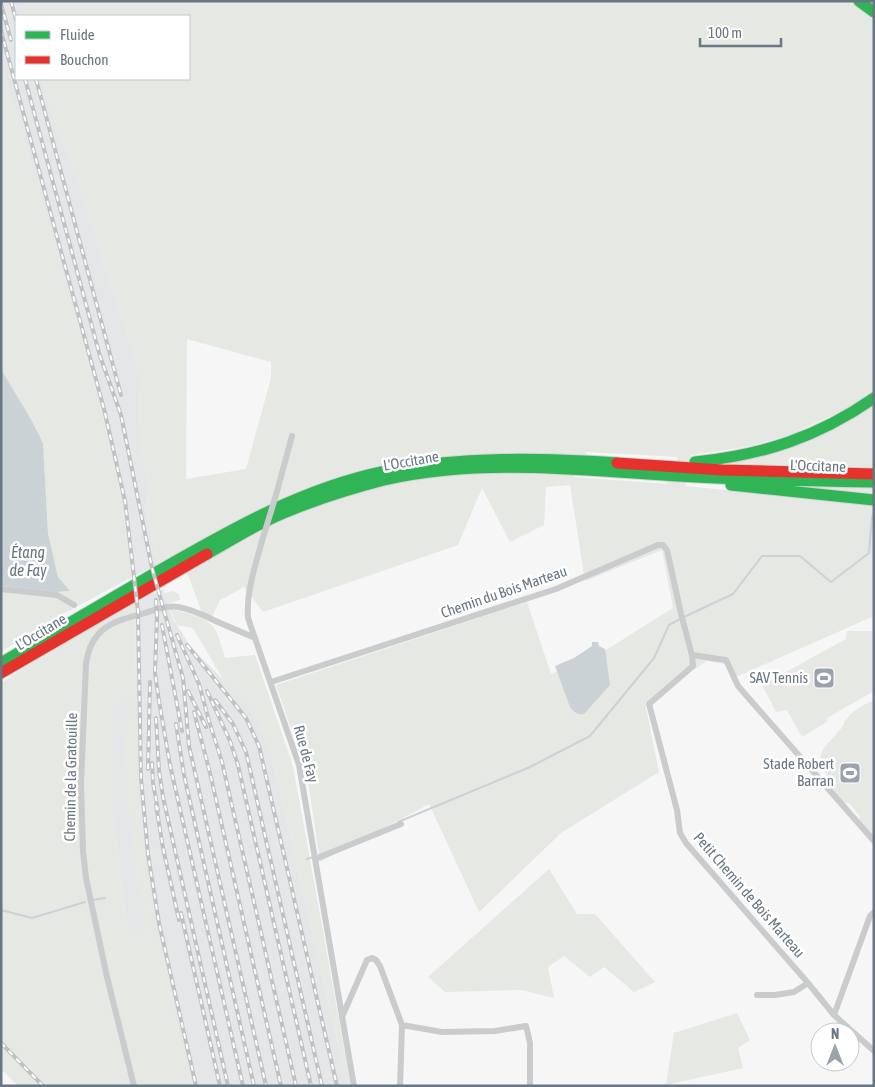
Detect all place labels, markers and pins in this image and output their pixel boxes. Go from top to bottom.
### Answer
sports icon: SAV Tennis [812,666,836,690]
place label: SAV Tennis [749,669,808,686]
place label: Stade Robert Barran [763,755,834,789]
sports icon: Stade Robert Barran [838,761,862,785]

